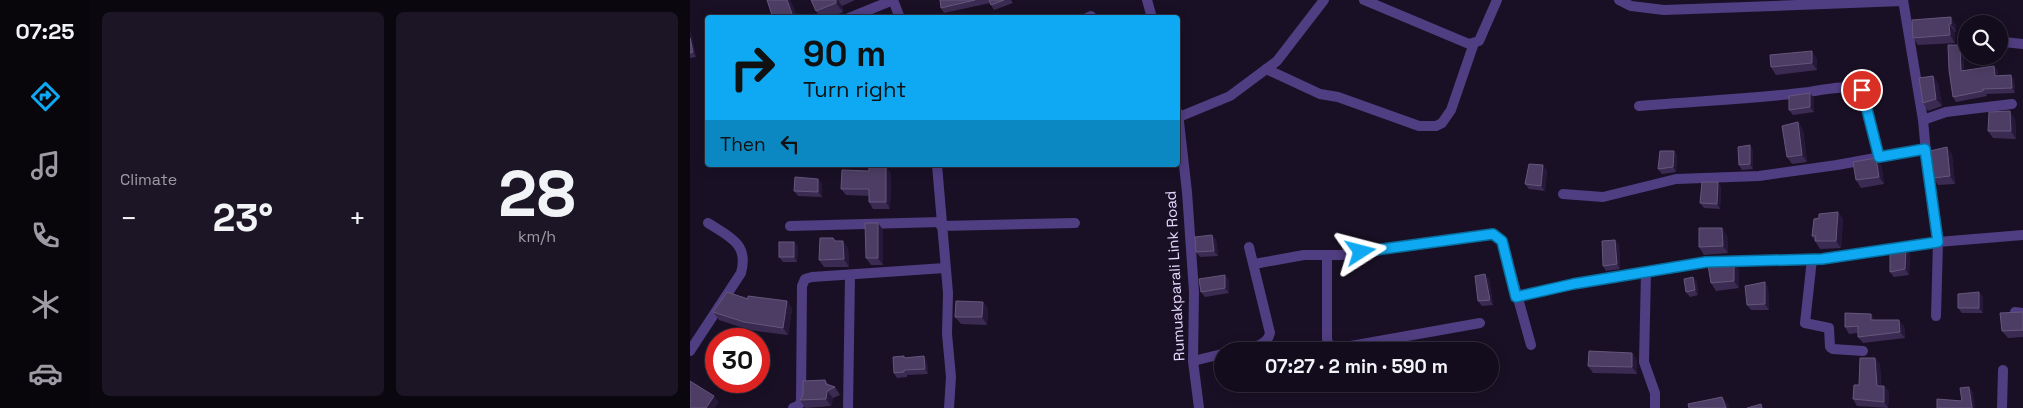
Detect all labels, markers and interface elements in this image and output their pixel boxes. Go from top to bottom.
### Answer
map controls [1958,15,2008,65]
button: search [1958,15,2008,65]
text: 07:25 [16,17,74,45]
text: 90 m [803,32,886,76]
icon: right [720,35,785,100]
pin [1841,69,1883,111]
text: Turn right [803,75,906,103]
icon: arrive [1848,76,1876,104]
icon: directions [28,79,63,114]
icon: left [776,130,804,158]
text: Then [720,132,766,157]
icon: music [28,148,63,183]
text: 28 [498,152,576,235]
text: Climate [120,169,177,190]
street label: Rumuakparali Link Road [1161,190,1188,362]
text: 23° [213,194,273,242]
text: − [120,200,137,236]
text: + [349,200,366,236]
icon: phone [28,218,63,253]
position arrow [1334,225,1386,277]
text: km/h [518,226,556,247]
icon: climate [28,287,63,322]
speed limit sign: 30 [705,328,770,393]
text: 07:27 · 2 min · 590 m [1265,354,1448,379]
icon: car [28,356,63,391]

